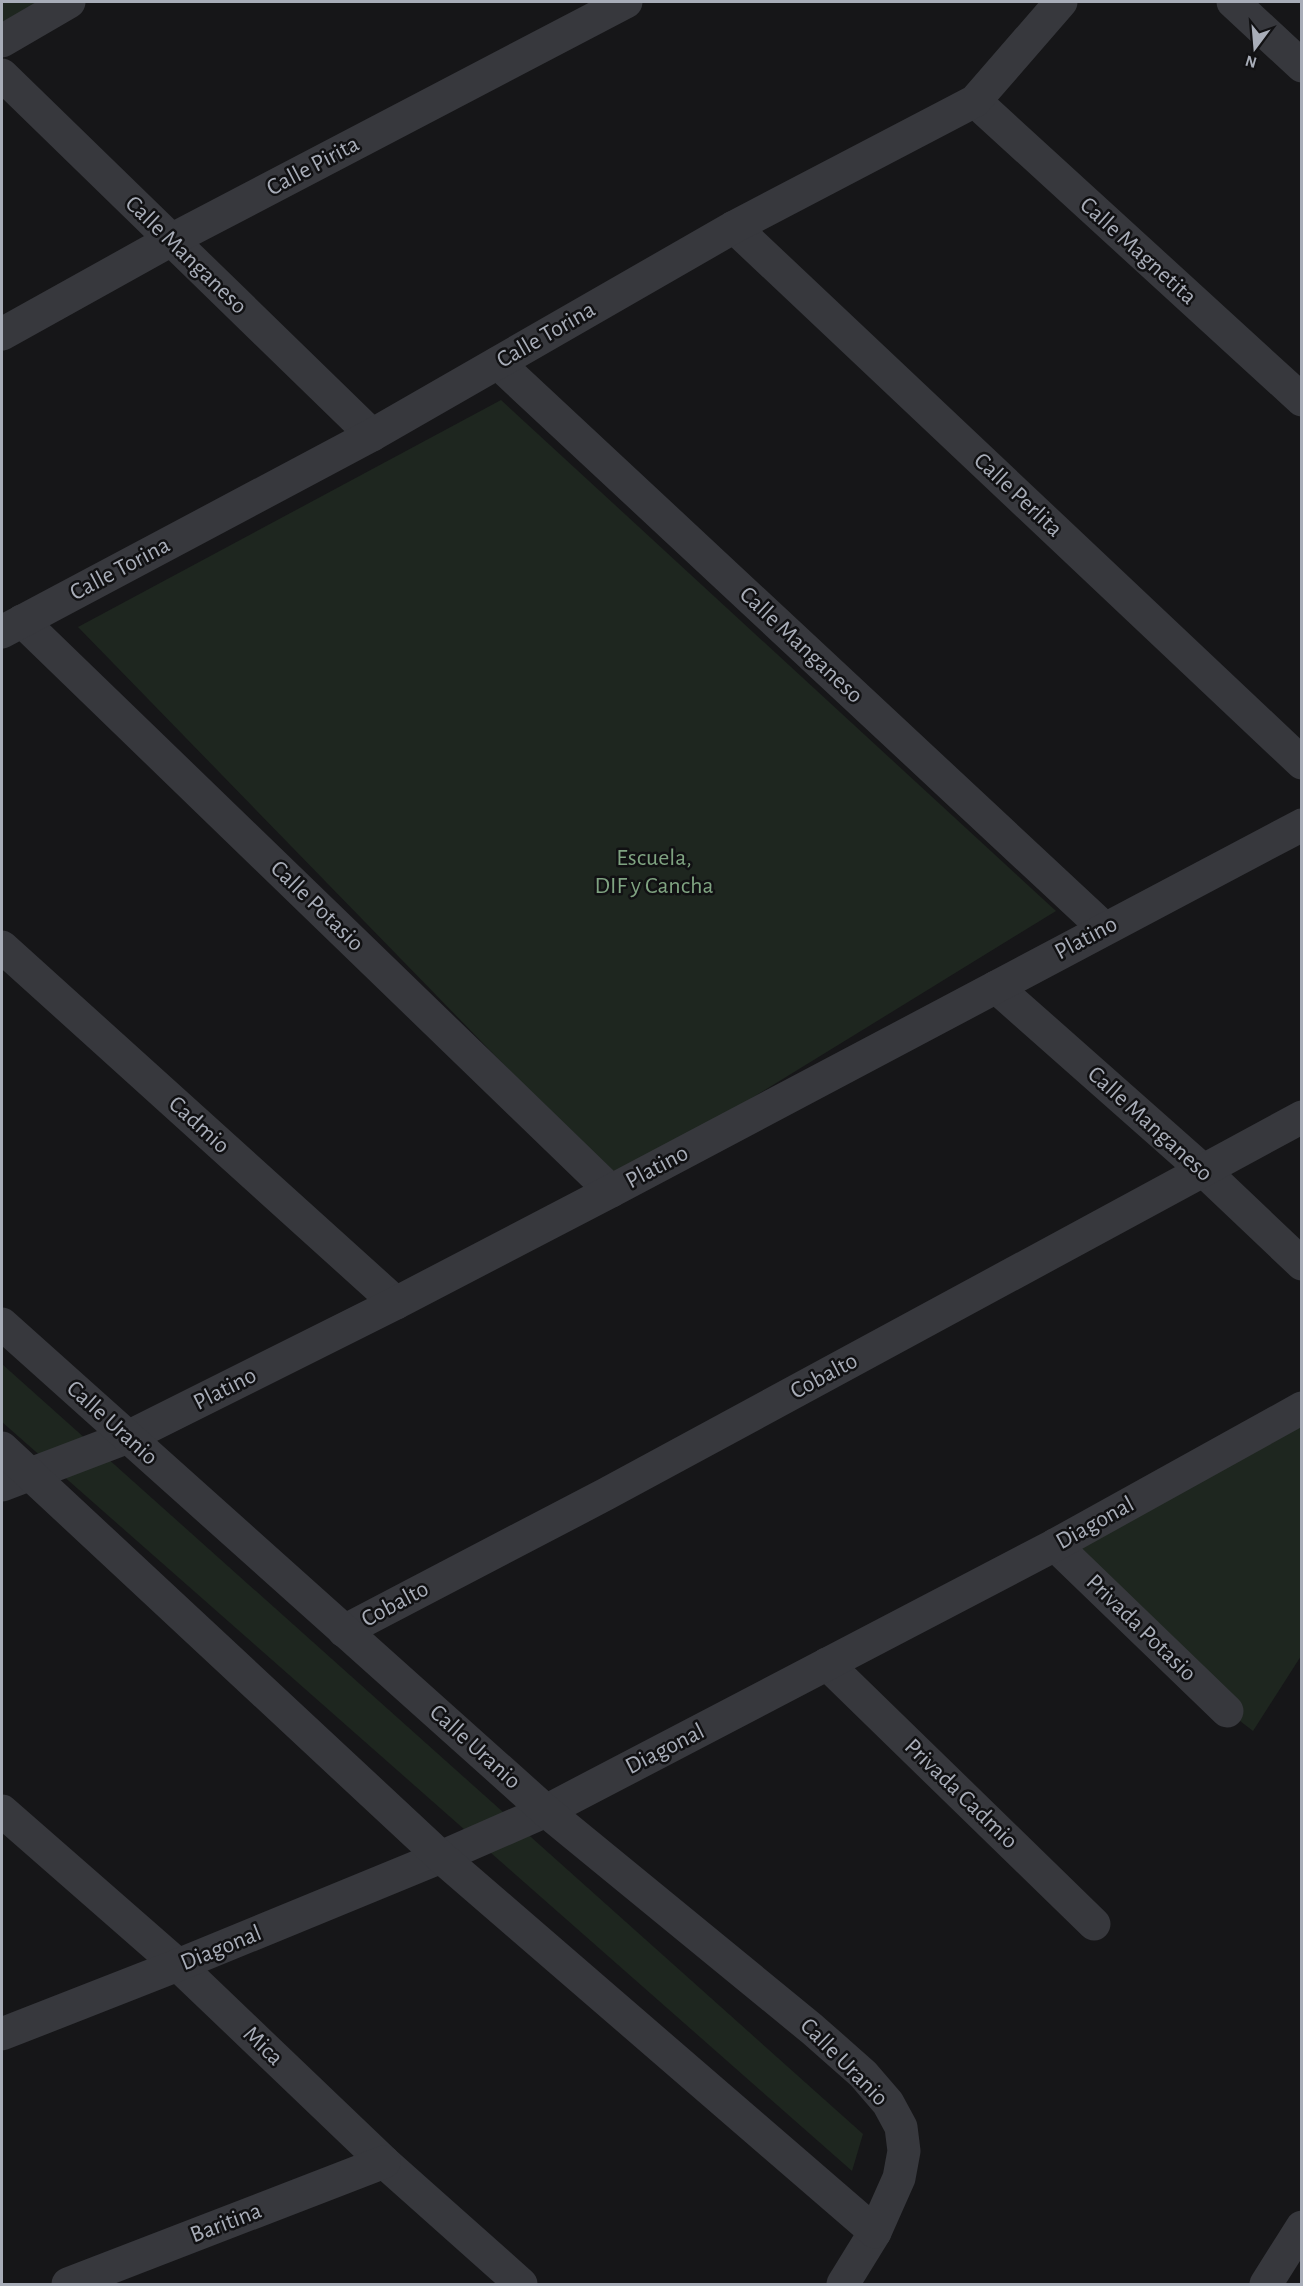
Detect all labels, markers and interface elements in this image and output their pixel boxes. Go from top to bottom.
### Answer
north arrow [1225,18,1285,78]
text: N [1244,52,1259,71]
street label: Calle Pirita [263,132,363,200]
street label: Calle Manganeso [121,191,251,319]
street label: Calle Magnetita [1075,193,1201,309]
street label: Calle Torina [493,297,599,373]
street label: Calle Perlita [969,448,1067,542]
street label: Calle Torina [66,533,174,605]
street label: Calle Manganeso [735,582,867,708]
park label: Escuela, DIF y Cancha [594,846,714,898]
street label: Calle Potasio [266,856,368,956]
street label: Platino [1051,912,1121,964]
street label: Calle Manganeso [1083,1062,1217,1186]
street label: Cadmio [164,1092,234,1158]
street label: Platino [622,1141,692,1193]
street label: Cobalto [786,1348,862,1404]
street label: Platino [190,1363,260,1415]
street label: Calle Uranio [62,1376,162,1470]
street label: Diagonal [1052,1492,1138,1554]
street label: Privada Potasio [1081,1570,1201,1686]
street label: Cobalto [357,1576,433,1632]
street label: Calle Uranio [425,1700,525,1794]
street label: Diagonal [622,1719,708,1779]
street label: Privada Cadmio [900,1734,1022,1854]
street label: Diagonal [177,1921,265,1975]
street label: Calle Uranio [795,2013,893,2111]
street label: Mica [239,2022,287,2070]
street label: Baritina [187,2198,265,2248]

